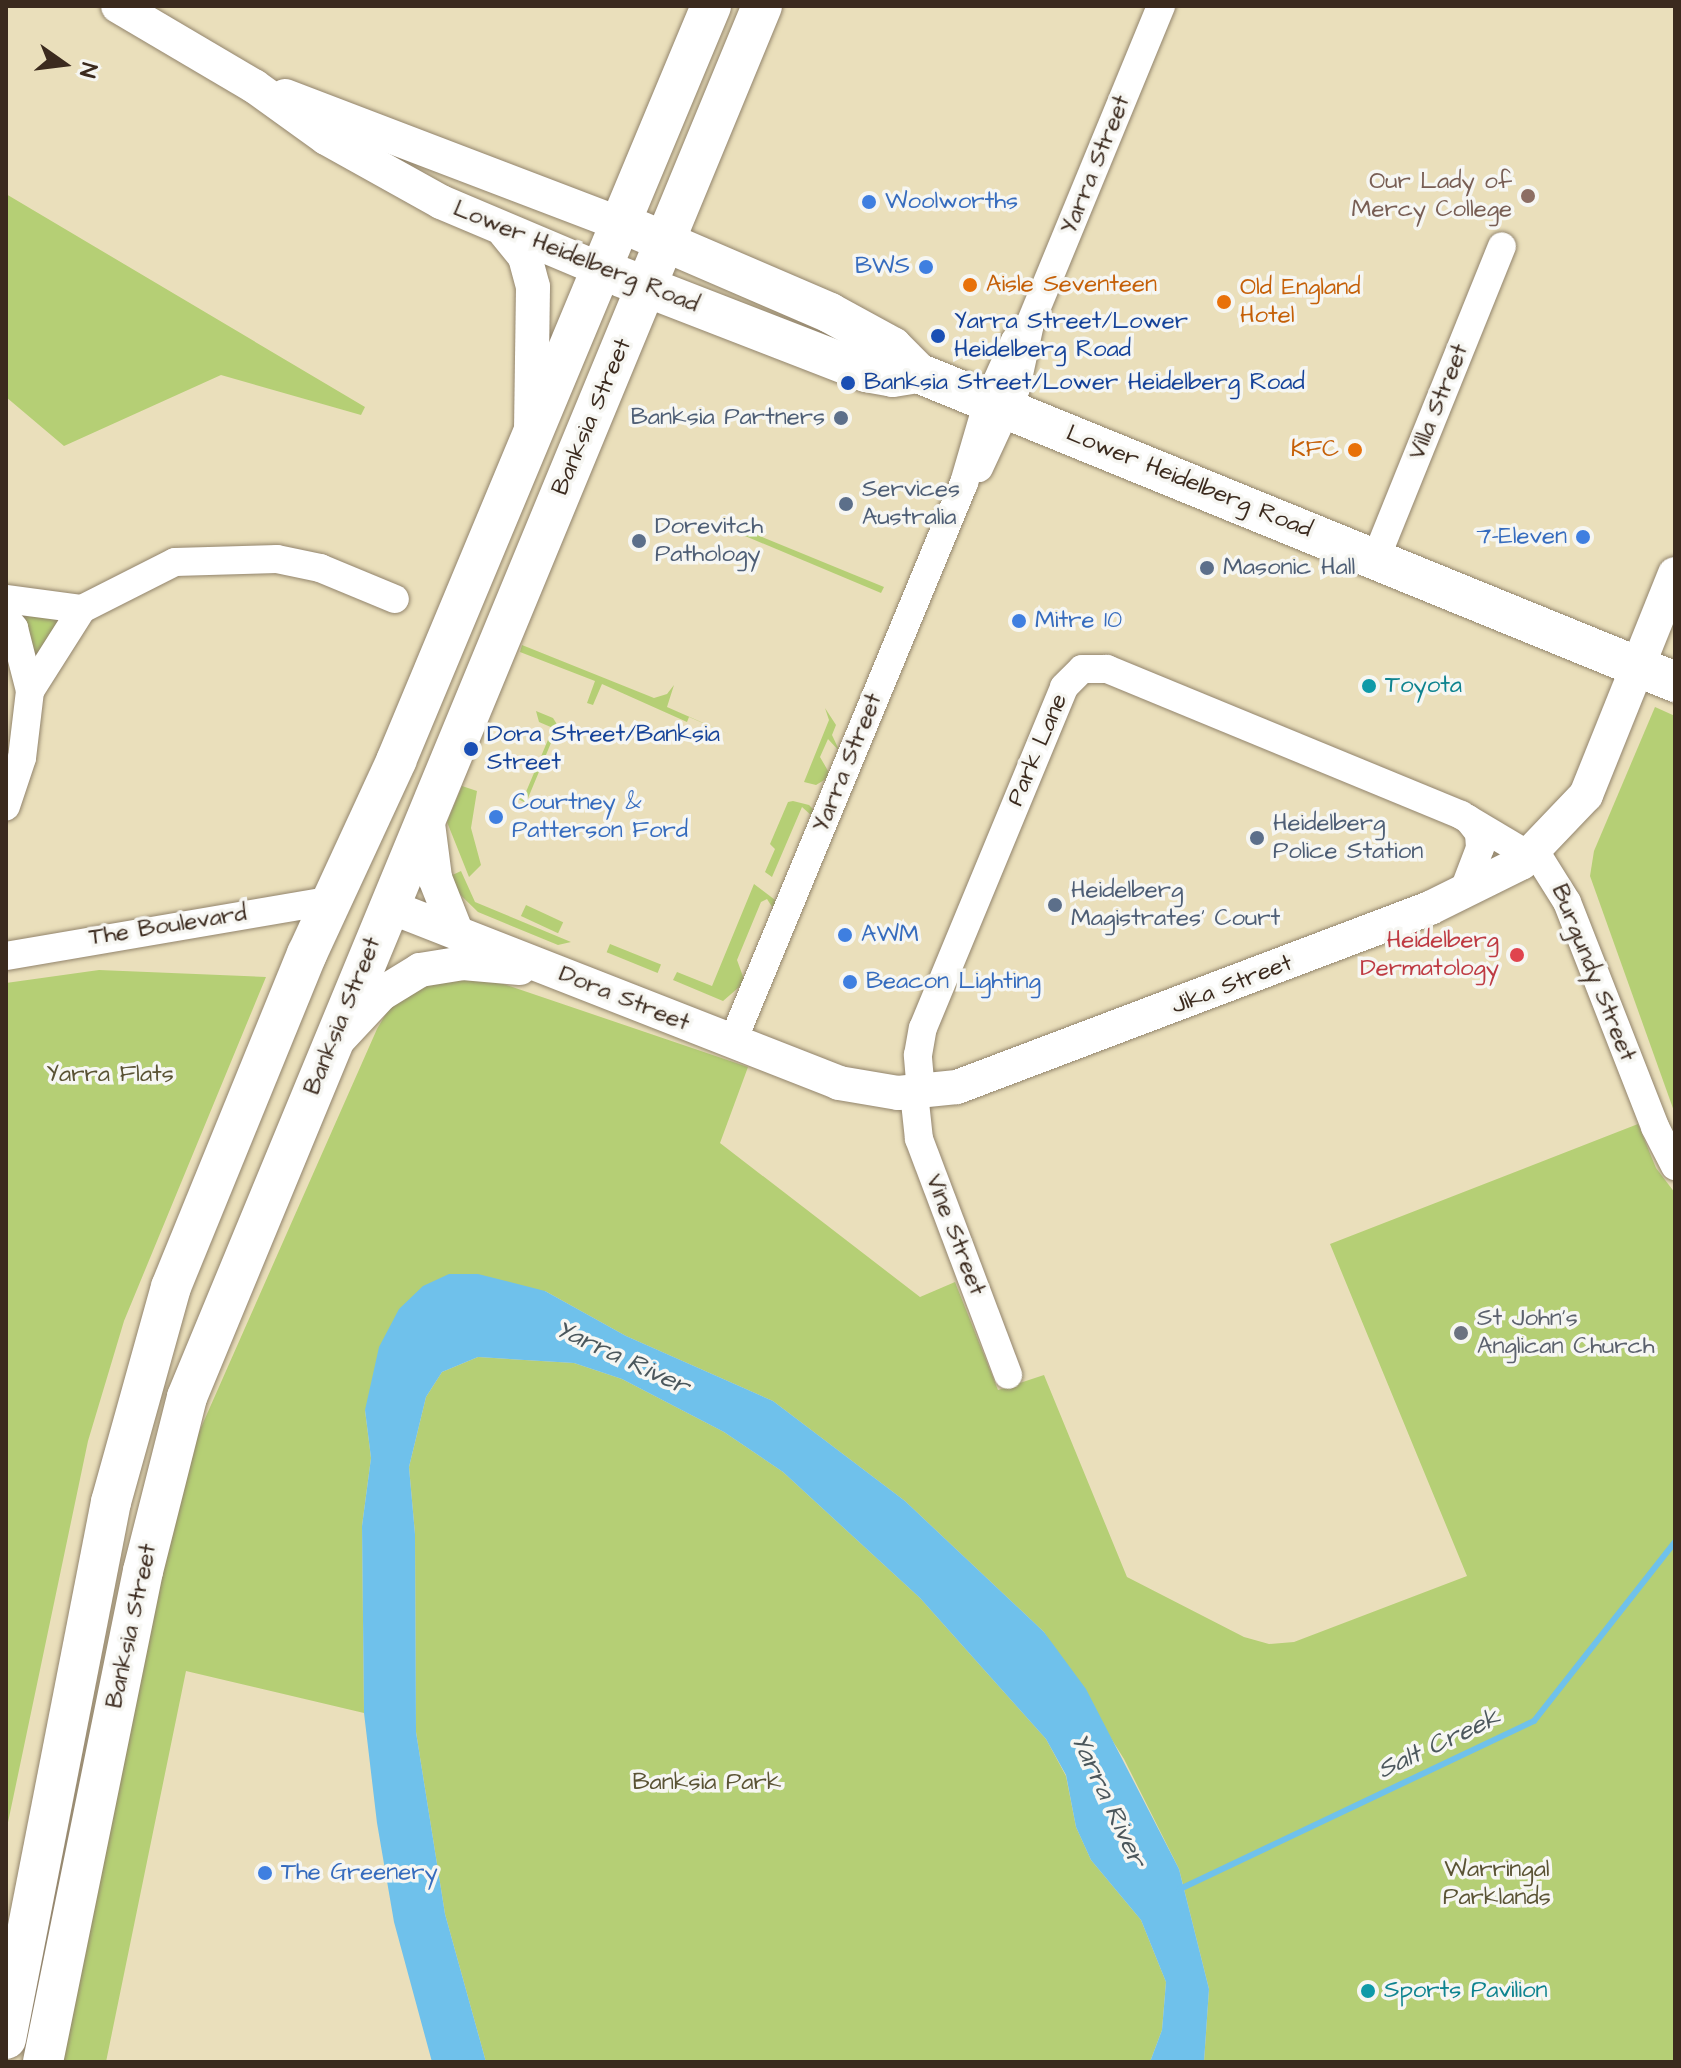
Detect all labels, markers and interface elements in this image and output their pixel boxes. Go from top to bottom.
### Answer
north arrow [24,24,104,104]
text: N [71,59,104,80]
street label: Yarra Street [1055,91,1137,239]
place label: Our Lady of Mercy College [1352,168,1512,224]
marker: Our Lady of Mercy College [1519,187,1537,205]
place label: Woolworths [885,188,1018,216]
marker: Woolworths [860,193,878,211]
street label: Lower Heidelberg Road [449,195,703,319]
place label: BWS [855,253,910,281]
marker: BWS [917,258,935,276]
place label: Aisle Seventeen [986,271,1157,299]
place label: Old England Hotel [1240,274,1361,330]
marker: Aisle Seventeen [961,276,979,294]
marker: Old England Hotel [1215,293,1233,311]
place label: Yarra Street/Lower Heidelberg Road [954,308,1188,364]
marker: Yarra Street/Lower Heidelberg Road [929,327,947,345]
street label: Banksia Street [546,334,638,500]
street label: Villa Street [1403,340,1475,464]
place label: Banksia Street/Lower Heidelberg Road [864,369,1305,397]
marker: Banksia Street/Lower Heidelberg Road [839,374,857,392]
place label: Banksia Partners [631,404,825,432]
marker: Banksia Partners [832,409,850,427]
street label: Lower Heidelberg Road [1062,420,1316,544]
place label: KFC [1291,436,1339,464]
marker: KFC [1346,441,1364,459]
place label: Services Australia [862,476,960,532]
marker: Services Australia [837,495,855,513]
place label: Dorevitch Pathology [655,513,763,569]
place label: 7-Eleven [1476,523,1567,551]
marker: 7-Eleven [1574,528,1592,546]
marker: Dorevitch Pathology [630,532,648,550]
place label: Masonic Hall [1223,554,1355,582]
marker: Masonic Hall [1198,559,1216,577]
place label: Mitre 10 [1035,607,1122,635]
marker: Mitre 10 [1010,612,1028,630]
place label: Toyota [1385,672,1462,700]
marker: Toyota [1360,677,1378,695]
street label: Yarra Street [807,689,889,837]
street label: Park Lane [1002,690,1074,810]
place label: Dora Street/Banksia Street [487,721,720,777]
marker: Dora Street/Banksia Street [462,740,480,758]
place label: Courtney & Patterson Ford [512,789,688,845]
marker: Courtney & Patterson Ford [487,808,505,826]
place label: Heidelberg Police Station [1273,810,1423,866]
marker: Heidelberg Police Station [1248,829,1266,847]
place label: Heidelberg Magistrates' Court [1071,877,1280,933]
street label: Burgundy Street [1544,880,1642,1066]
marker: Heidelberg Magistrates' Court [1046,896,1064,914]
street label: The Boulevard [87,899,249,953]
place label: AWM [861,921,919,949]
marker: AWM [836,926,854,944]
place label: Heidelberg Dermatology [1360,927,1499,983]
street label: Banksia Street [298,933,388,1099]
marker: Heidelberg Dermatology [1506,944,1528,966]
street label: Jika Street [1168,949,1296,1021]
street label: Dora Street [555,960,693,1038]
place label: Beacon Lighting [866,968,1041,996]
marker: Beacon Lighting [841,973,859,991]
park label: Yarra Flats [46,1061,174,1089]
street label: Vine Street [919,1170,991,1300]
place label: St John's Anglican Church [1477,1305,1655,1361]
water label: Yarra River [550,1313,694,1403]
marker: St John's Anglican Church [1452,1324,1470,1342]
street label: Banksia Street [100,1541,164,1711]
water label: Salt Creek [1373,1702,1505,1786]
water label: Yarra River [1063,1728,1153,1872]
park label: Banksia Park [632,1769,782,1797]
park label: Warringal Parklands [1443,1856,1551,1912]
place label: The Greenery [281,1859,438,1887]
marker: The Greenery [256,1864,274,1882]
place label: Sports Pavilion [1384,1977,1547,2005]
marker: Sports Pavilion [1359,1982,1377,2000]

